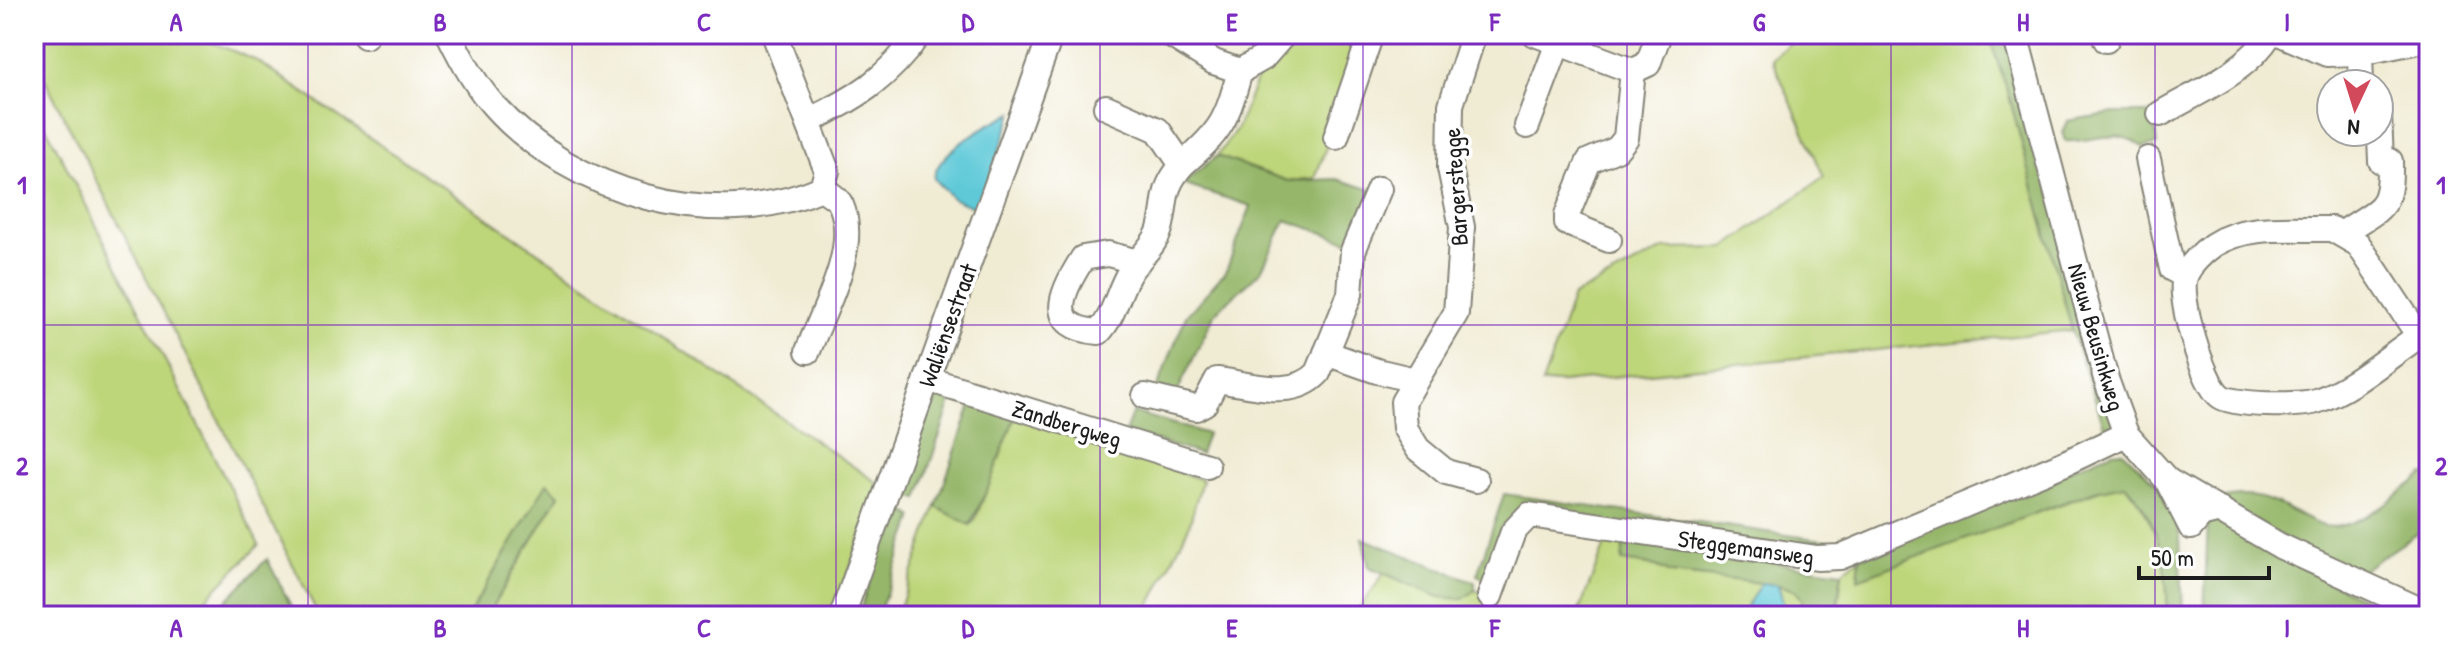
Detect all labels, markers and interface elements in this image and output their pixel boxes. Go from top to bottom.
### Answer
text: A [170,4,183,39]
text: B [433,4,447,39]
text: C [697,4,711,39]
text: D [962,4,975,39]
text: E [1226,4,1238,39]
text: F [1489,4,1501,39]
text: G [1753,4,1766,39]
text: H [2017,4,2029,39]
text: I [2284,4,2290,39]
north arrow [2315,68,2395,148]
text: N [2346,113,2360,143]
street label: Bargerstegge [1435,126,1475,247]
text: 1 [17,167,27,202]
text: 1 [2436,167,2446,202]
street label: Waliënsestraat [910,258,984,391]
street label: Nieuw Beusinkweg [2061,260,2133,414]
street label: Zandbergweg [1009,391,1125,455]
text: 2 [16,448,29,483]
text: 2 [2435,448,2448,483]
street label: Steggemansweg [1676,522,1816,572]
scale bar [2139,530,2269,580]
text: 50 m [2151,541,2194,573]
text: A [170,610,183,645]
text: B [433,610,447,645]
text: C [697,610,711,645]
text: D [962,610,975,645]
text: E [1226,610,1238,645]
text: F [1489,610,1501,645]
text: G [1753,610,1766,645]
text: H [2017,610,2029,645]
text: I [2284,610,2290,645]

